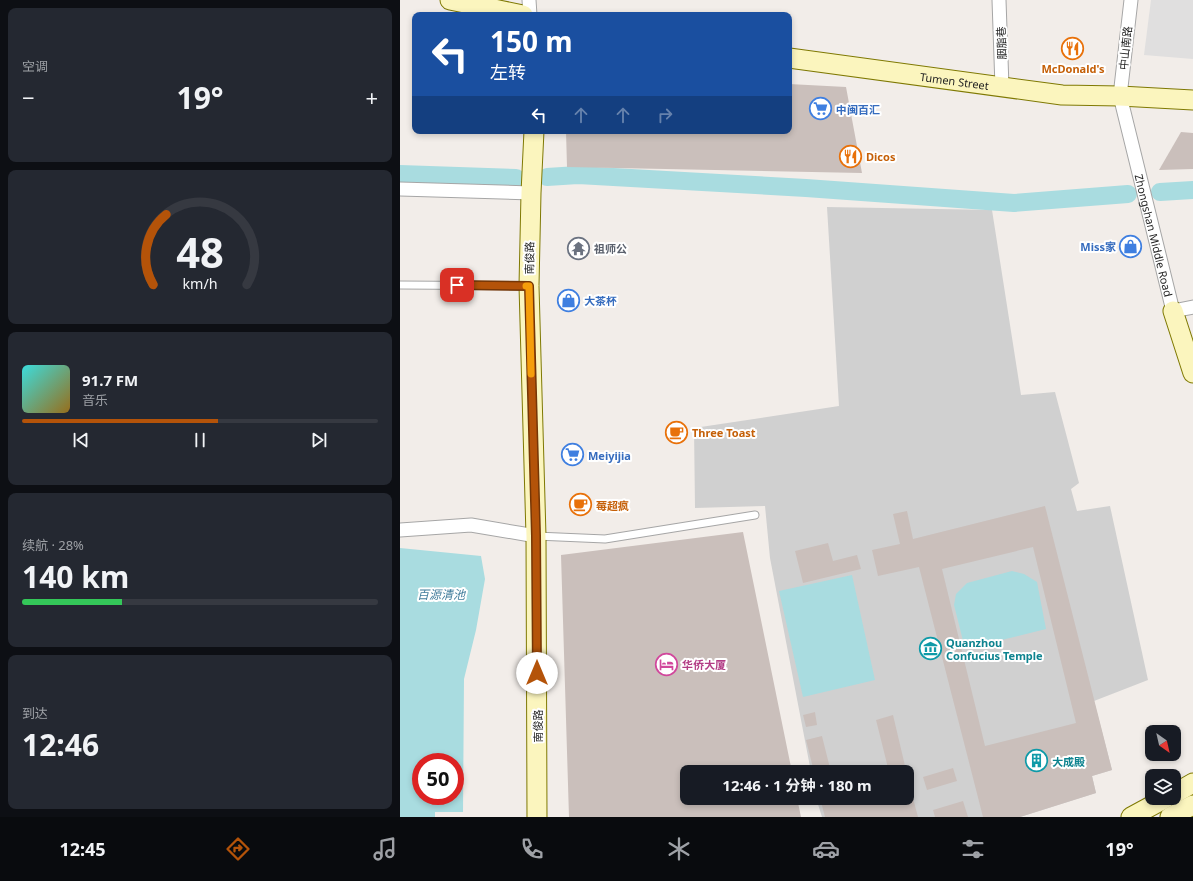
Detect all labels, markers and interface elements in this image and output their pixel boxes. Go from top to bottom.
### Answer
text: 150 m [490,22,573,60]
street label: 中山南路 [1115,25,1135,71]
street label: 胭脂巷 [993,26,1009,60]
icon: left [424,28,476,80]
restaurant icon: McDonald's [1060,35,1086,61]
text: 空调 [22,57,48,75]
text: 左转 [490,60,526,84]
place label: McDonald's [1041,61,1105,76]
street label: Tumen Street [919,68,990,93]
text: 19° [176,77,224,118]
text: − [22,82,35,112]
text: + [365,82,378,112]
supermarket icon: 中闽百汇 [807,96,833,122]
place label: 中闽百汇 [836,102,880,117]
icon: left [528,104,550,126]
icon: ahead [570,104,592,126]
icon: ahead [612,104,634,126]
icon: right [654,104,676,126]
restaurant icon: Dicos [837,143,863,169]
place label: Dicos [866,149,896,164]
street label: Zhongshan Middle Road [1132,172,1177,298]
text: 48 [176,223,224,279]
shop icon: Miss家 [1118,233,1144,259]
temple icon: 祖师公 [565,235,591,261]
place label: Miss家 [1080,239,1116,254]
street label: 南俊路 [521,241,537,275]
place label: 祖师公 [594,241,627,256]
pin [440,268,474,302]
text: km/h [182,273,218,292]
icon: arrive [446,274,468,296]
shop icon: 大茶杯 [556,287,582,313]
place label: 大茶杯 [584,293,617,308]
text: 91.7 FM [82,370,138,390]
text: 音乐 [82,391,108,409]
cafe icon: Three Toast [663,419,689,445]
place label: Three Toast [692,425,756,440]
icon: previous [70,429,92,451]
icon: pause [189,429,211,451]
icon: next [308,429,330,451]
supermarket icon: Meiyijia [560,442,586,468]
place label: Meiyijia [588,448,631,463]
cafe icon: 莓超疯 [567,492,593,518]
place label: 莓超疯 [596,498,629,513]
text: 续航 · 28% [22,536,84,554]
text: 140 km [22,556,129,597]
water label: 百源清池 [417,586,466,603]
museum icon: Quanzhou Confucius Temple [918,635,944,661]
place label: Quanzhou Confucius Temple [946,635,1043,663]
hotel icon: 华侨大厦 [654,651,680,677]
position arrow [516,652,558,694]
place label: 华侨大厦 [682,657,726,672]
text: 到达 [22,704,48,722]
street label: 南俊路 [530,710,545,743]
text: 12:46 [22,724,99,765]
north arrow [1145,725,1181,761]
map controls [1145,725,1181,805]
building icon: 大成殿 [1024,748,1050,774]
speed limit sign: 50 [412,753,464,805]
place label: 大成殿 [1052,754,1085,769]
button: layers [1145,769,1181,805]
text: 12:46 · 1 分钟 · 180 m [722,775,872,795]
icon: directions [224,835,252,863]
icon: music [371,835,399,863]
icon: phone [518,835,546,863]
icon: climate [665,835,693,863]
icon: car [812,835,840,863]
icon: filters [959,835,987,863]
text: 12:45 [59,837,106,861]
text: 19° [1105,837,1134,861]

